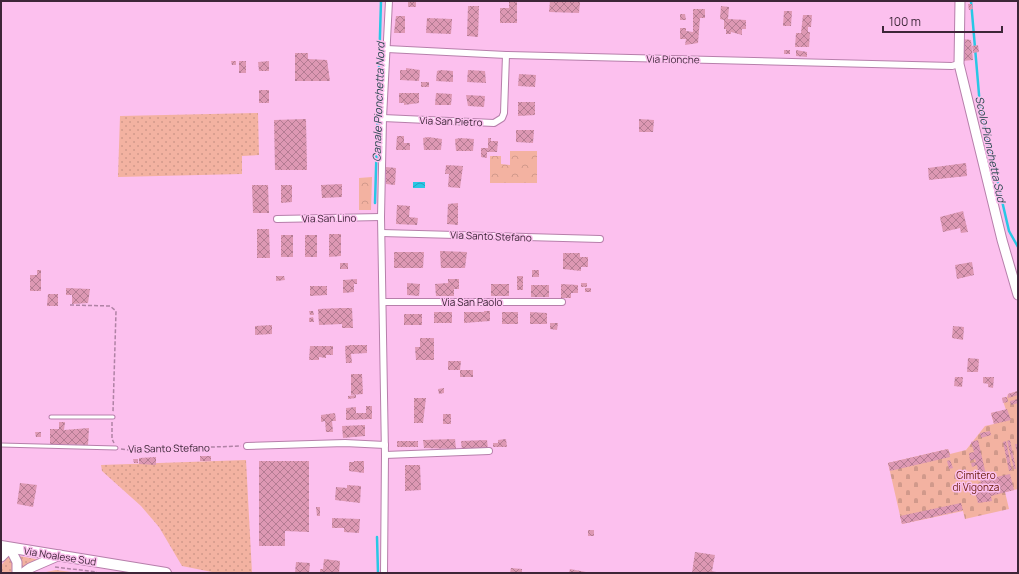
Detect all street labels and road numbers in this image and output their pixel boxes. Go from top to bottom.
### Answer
street label: Via Pionche [646,52,700,66]
street label: Via San Pietro [419,113,483,129]
street label: Via San Lino [302,211,357,225]
street label: Via Santo Stefano [450,228,532,244]
street label: Via San Paolo [442,295,503,309]
street label: Via Santo Stefano [128,440,210,456]
street label: Via Noalese Sud [23,543,97,569]

